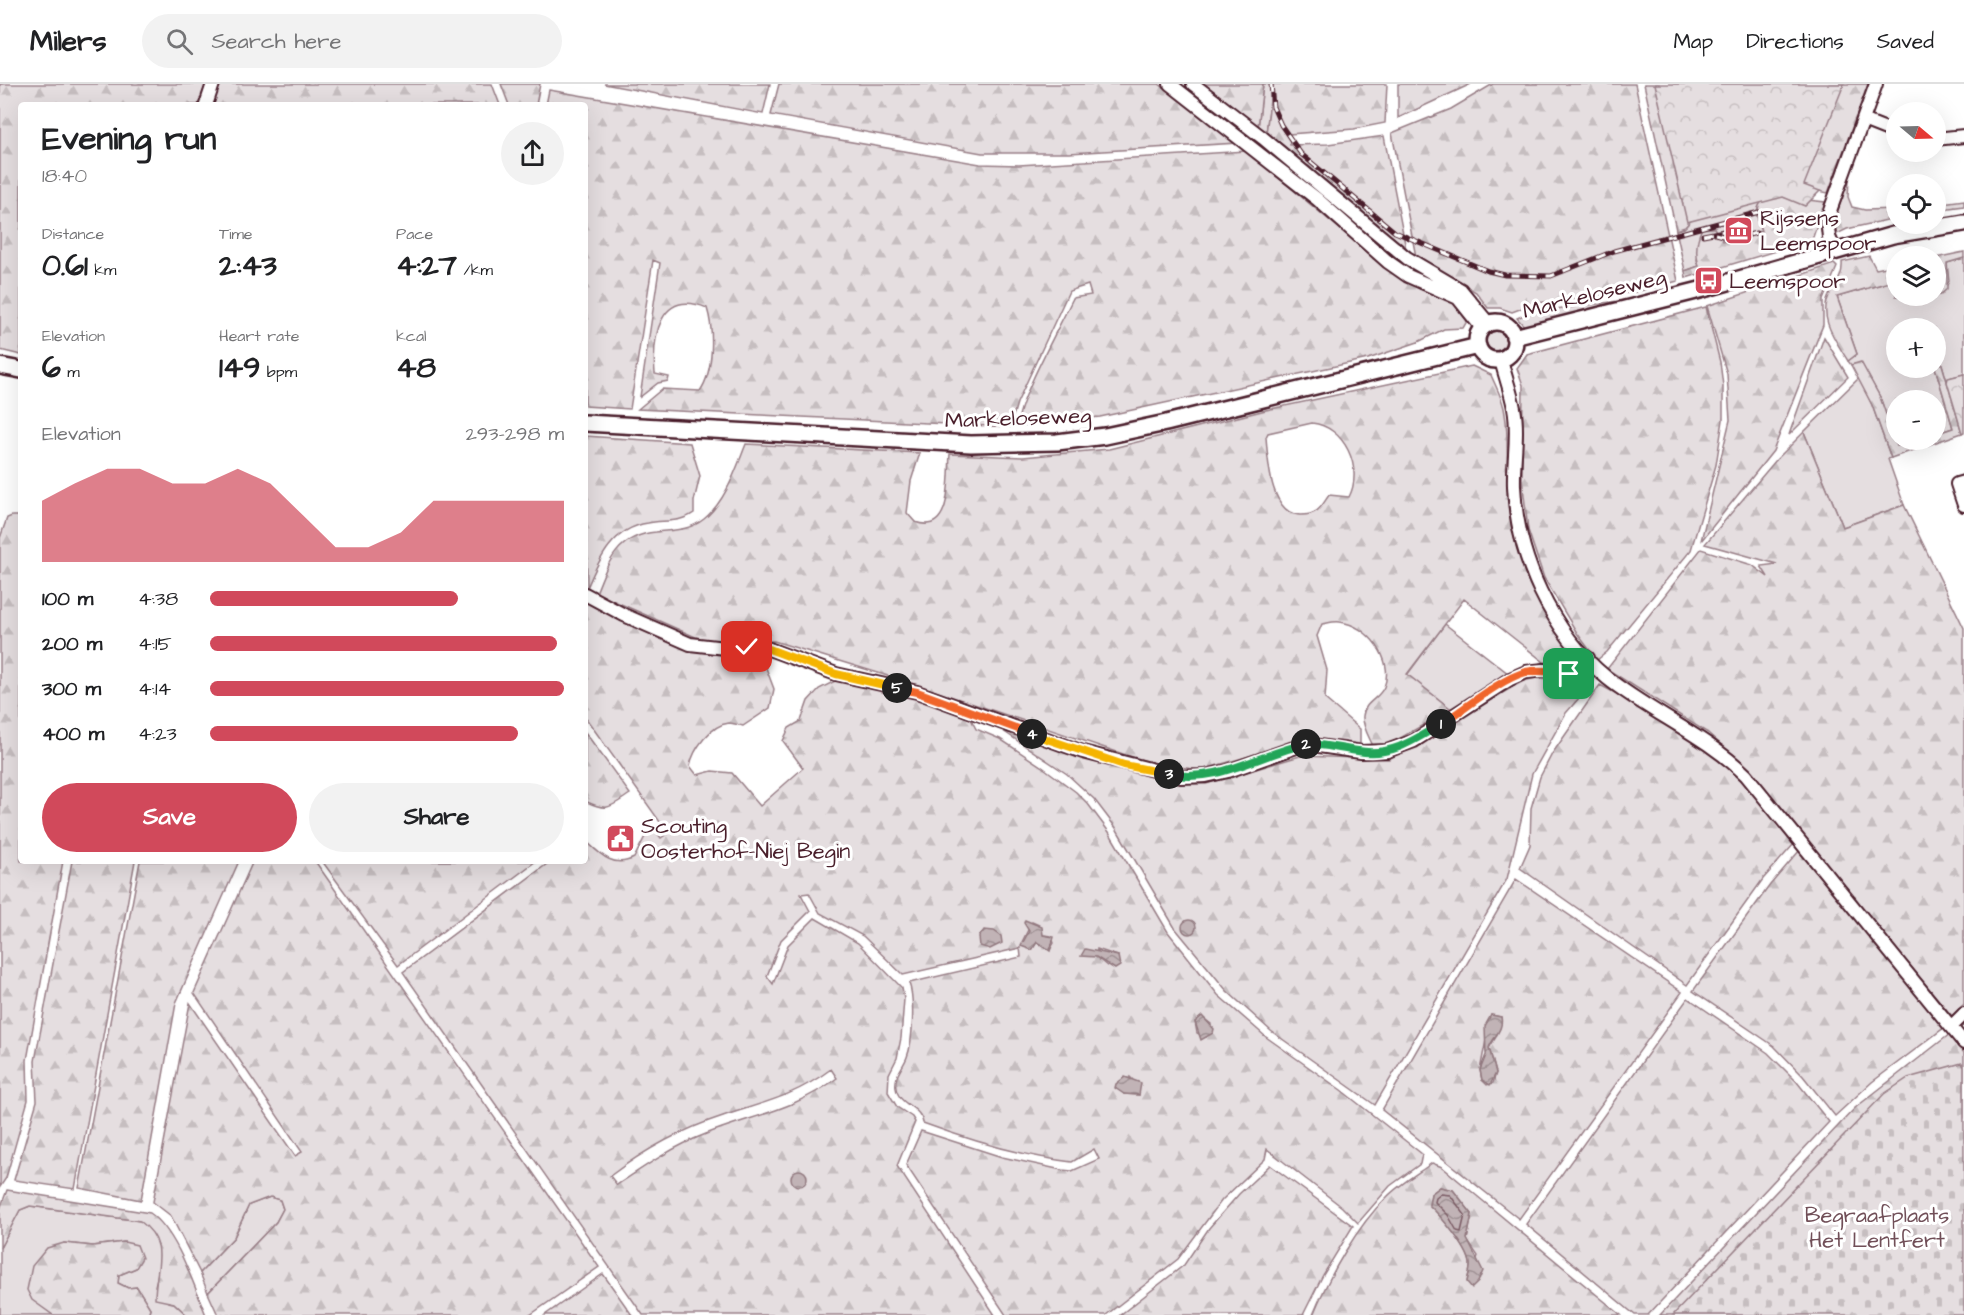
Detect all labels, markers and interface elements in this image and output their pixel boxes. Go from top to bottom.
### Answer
search box [142,14,562,68]
text: Milers [30,22,106,61]
icon: search [163,25,196,58]
text: Search here [211,26,341,57]
text: Map [1673,27,1713,56]
text: Directions [1746,27,1844,56]
text: Saved [1877,27,1934,56]
north arrow [1886,102,1946,162]
map controls [1886,102,1946,450]
text: Evening run [42,116,216,162]
button: share [501,122,564,185]
text: 18:40 [42,162,87,190]
button: locate [1886,174,1946,234]
place label: Rijssens Leemspoor [1760,203,1876,259]
museum icon: Rijssens Leemspoor [1723,214,1755,246]
text: Distance [42,223,104,245]
text: Time [219,223,253,245]
text: Pace [396,223,433,245]
text: 0.61 [42,245,88,287]
text: 2:43 [219,245,277,287]
text: 4:27 [396,245,457,287]
button: layers [1886,246,1946,306]
text: km [88,259,116,281]
text: /km [457,259,493,281]
street label: Markeloseweg [1519,262,1670,328]
bus stop icon: Leemspoor [1692,264,1724,296]
place label: Leemspoor [1729,266,1845,297]
button: + [1886,318,1946,378]
text: Elevation [42,325,105,347]
text: Heart rate [219,325,299,347]
text: kcal [396,325,427,347]
text: 6 [42,347,61,389]
text: 149 [219,347,260,389]
text: 48 [396,347,436,389]
text: m [61,361,80,383]
text: bpm [260,361,297,383]
button: − [1886,390,1946,450]
street label: Markeloseweg [944,400,1092,438]
text: Elevation [42,420,121,448]
text: 293–298 m [465,420,564,448]
text: 100 m [42,585,93,613]
text: 4:38 [138,585,178,613]
pin [721,621,772,672]
text: 200 m [42,630,102,658]
text: 4:15 [138,630,172,658]
icon: check [730,630,763,663]
pin [1543,648,1594,699]
icon: arrive [1552,657,1585,690]
pin: 5 [882,673,912,703]
text: 300 m [42,675,101,703]
text: 4:14 [138,675,171,703]
text: 5 [891,677,903,699]
pin: 1 [1426,709,1456,739]
text: 1 [1440,713,1442,735]
pin: 4 [1017,719,1047,749]
text: 400 m [42,720,104,748]
text: 4:23 [138,720,177,748]
text: 4 [1027,723,1037,745]
pin: 2 [1291,729,1321,759]
text: 2 [1301,733,1311,755]
pin: 3 [1154,759,1184,789]
text: 3 [1165,763,1173,785]
button: Save [42,783,297,852]
button: Share [309,783,564,852]
place label: Scouting Oosterhof-Niej Begin [641,811,850,868]
public building icon: Scouting Oosterhof-Niej Begin [604,822,636,854]
park label: Begraafplaats Het Lentfert [1805,1200,1949,1256]

